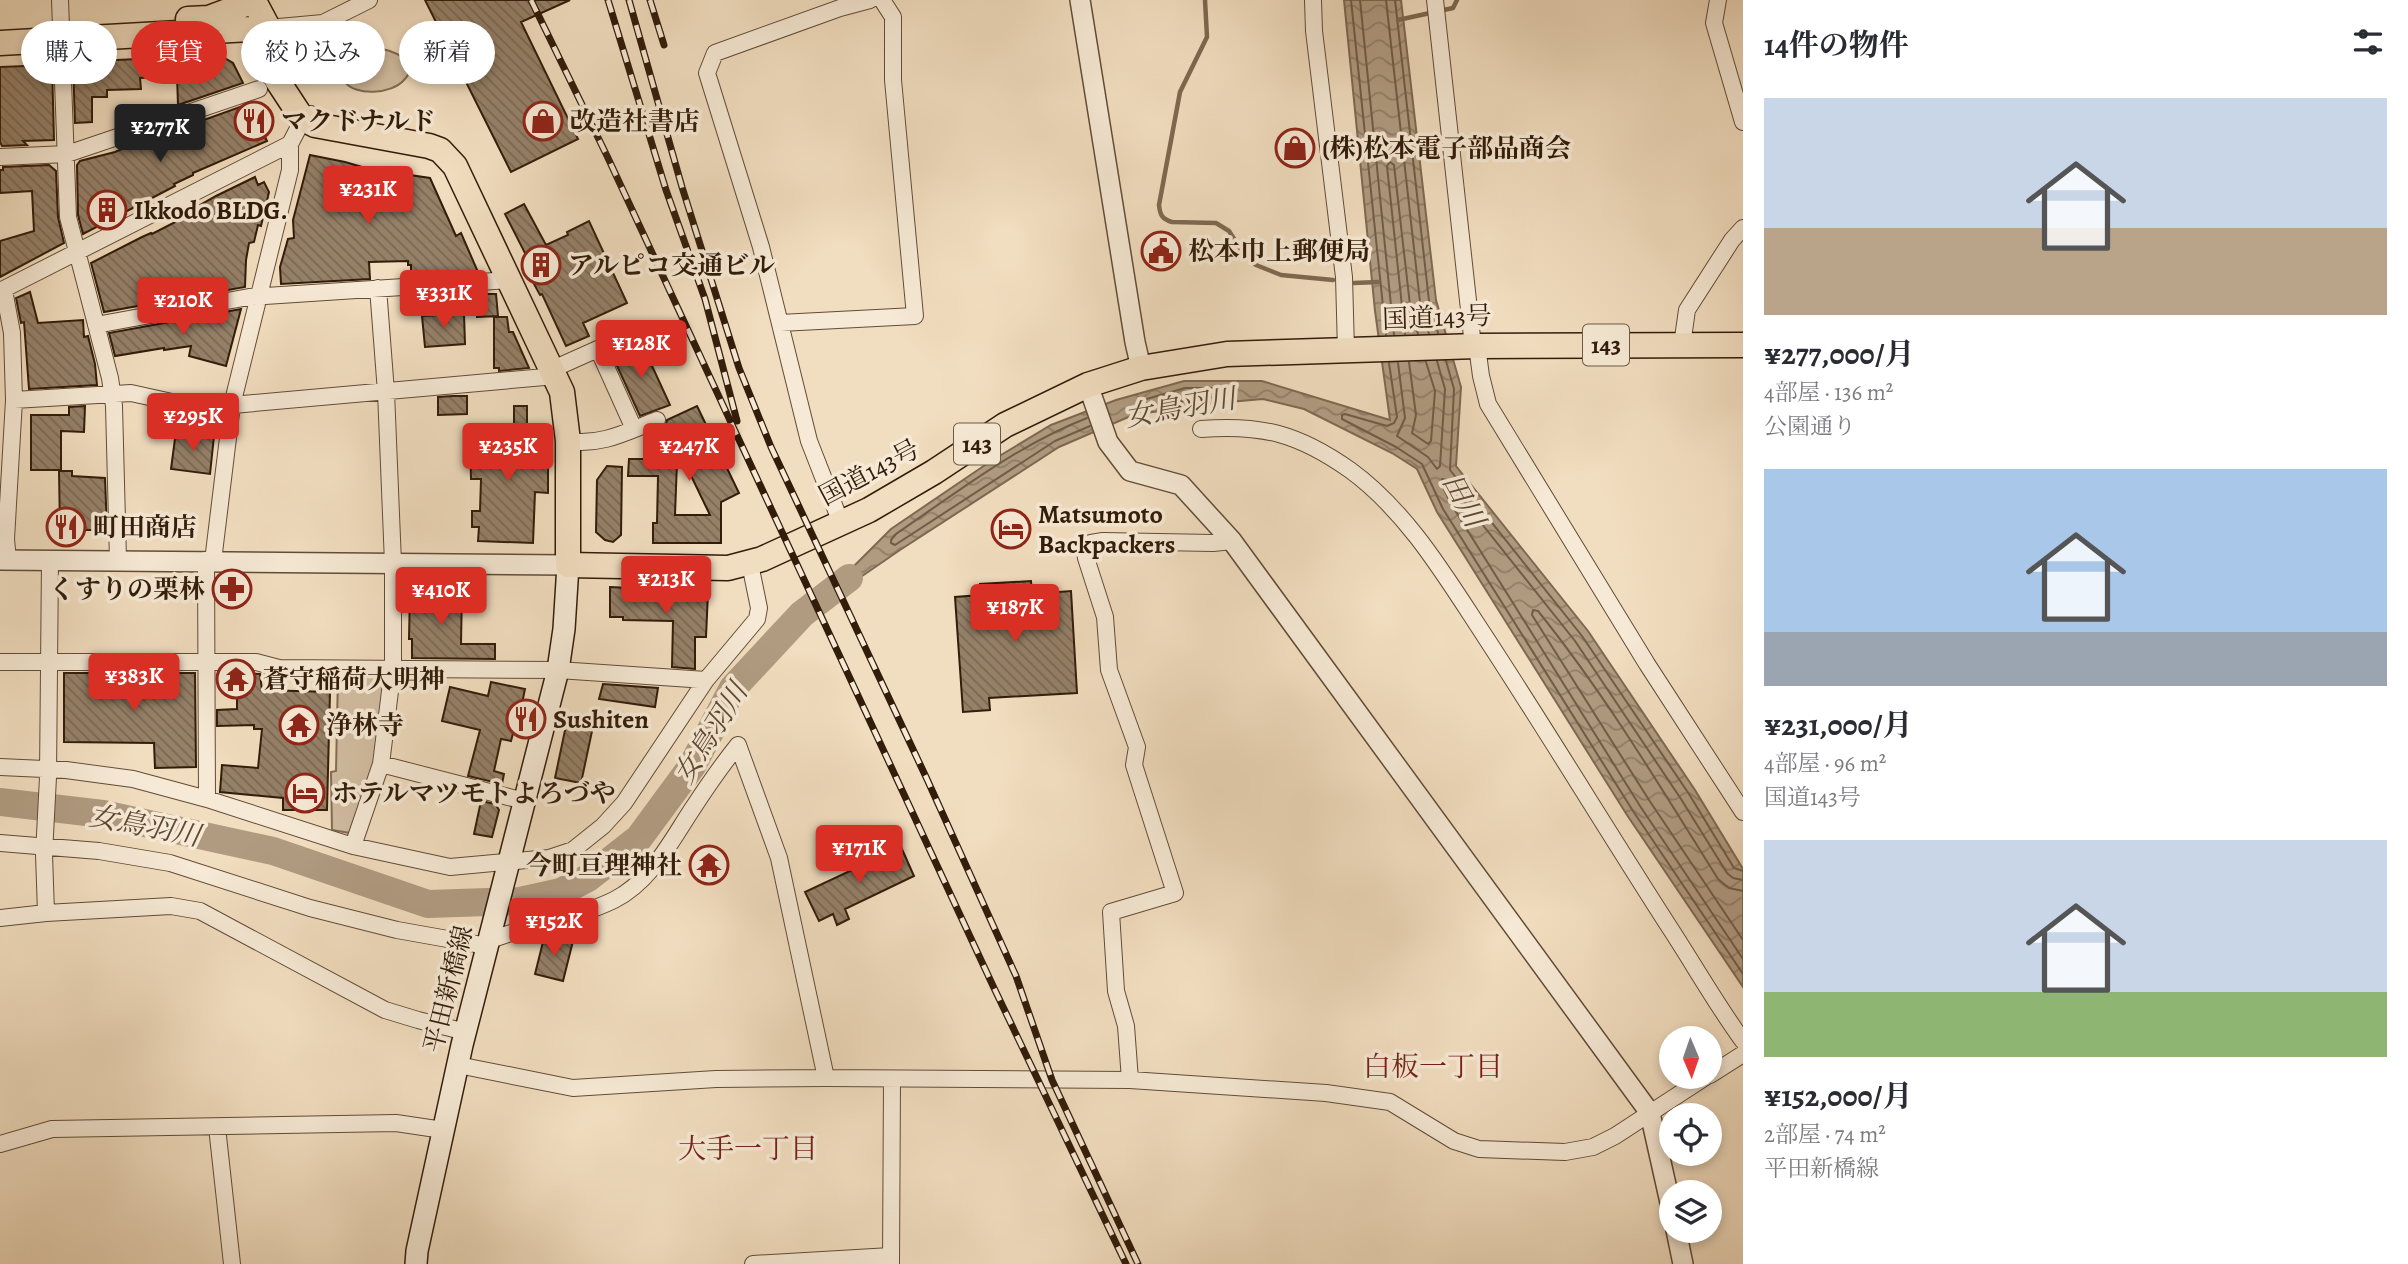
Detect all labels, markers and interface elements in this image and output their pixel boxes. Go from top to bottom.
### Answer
chip: 購入 [21,21,117,84]
chip: 賃貸 [131,21,227,84]
chip: 絞り込み [241,21,385,84]
chip: 新着 [399,21,495,84]
icon: filters [2349,23,2387,61]
text: 14件の物件 [1764,25,1909,65]
restaurant icon: マクドナルド [233,100,275,142]
shop icon: 改造社書店 [522,100,564,142]
pin: ¥277K [111,104,209,164]
place label: マクドナルド [281,104,436,139]
place label: 改造社書店 [570,104,700,139]
text: ¥277K [130,111,190,142]
shop icon: (株)松本電子部品商会 [1274,127,1316,169]
place label: (株)松本電子部品商会 [1322,131,1571,166]
icon: home [2013,143,2139,269]
pin: ¥231K [319,166,417,226]
text: ¥231K [339,173,397,204]
building icon: Ikkodo BLDG. [86,189,128,231]
place label: Ikkodo BLDG. [134,193,288,228]
public building icon: 松本巾上郵便局 [1140,230,1182,272]
place label: 松本巾上郵便局 [1188,234,1370,269]
building icon: アルピコ交通ビル [520,244,562,286]
place label: アルピコ交通ビル [568,248,775,283]
pin: ¥331K [395,270,493,330]
text: ¥331K [416,277,472,308]
pin: ¥210K [134,278,232,337]
text: ¥210K [153,284,213,315]
street label: 国道143号 [1382,298,1492,337]
pin: ¥128K [592,320,690,380]
road number: 143 [1583,324,1629,366]
text: ¥128K [612,327,670,358]
text: ¥277,000/月 [1764,334,1915,374]
text: 4部屋 · 136 m² [1764,377,1893,408]
water label: 女鳥羽川 [1122,379,1242,436]
pin: ¥295K [144,393,242,453]
text: ¥295K [163,400,223,431]
text: 公園通り [1764,411,1856,442]
pin: ¥235K [459,424,557,483]
pin: ¥247K [640,424,738,483]
road number: 143 [954,424,1000,464]
text: ¥235K [478,430,538,461]
text: ¥247K [659,430,719,461]
street label: 国道143号 [813,431,926,514]
water label: 田川 [1433,467,1495,537]
place label: Matsumoto Backpackers [1038,497,1175,562]
restaurant icon: 町田商店 [45,506,87,548]
hotel icon: Matsumoto Backpackers [990,508,1032,550]
place label: 町田商店 [93,510,197,545]
icon: home [2013,514,2139,640]
pin: ¥213K [617,556,715,616]
text: ¥213K [637,563,695,594]
pharmacy icon: くすりの栗林 [211,568,253,610]
pin: ¥410K [392,568,490,627]
place label: くすりの栗林 [49,572,205,607]
text: ¥410K [412,574,470,605]
pin: ¥187K [966,584,1064,644]
text: ¥187K [986,591,1044,622]
pin: ¥383K [85,654,183,713]
temple icon: 蒼守稲荷大明神 [215,658,257,700]
text: ¥383K [104,660,164,691]
place label: 蒼守稲荷大明神 [263,662,445,697]
water label: 女鳥羽川 [665,673,758,791]
restaurant icon: Sushiten [505,698,547,740]
place label: Sushiten [553,702,649,737]
temple icon: 浄林寺 [278,704,320,746]
text: ¥231,000/月 [1764,705,1913,745]
place label: 浄林寺 [326,708,404,743]
text: 4部屋 · 96 m² [1764,748,1886,779]
hotel icon: ホテルマツモトよろづや [284,772,326,814]
place label: ホテルマツモトよろづや [332,776,616,811]
text: 国道143号 [1764,782,1861,813]
water label: 女鳥羽川 [86,797,206,856]
pin: ¥171K [810,826,908,885]
text: ¥171K [832,832,886,863]
temple icon: 今町亘理神社 [688,844,730,886]
place label: 今町亘理神社 [526,848,682,883]
icon: home [2013,885,2139,1011]
pin: ¥152K [505,898,603,958]
text: ¥152K [525,905,583,936]
street label: 平田新橋線 [416,922,481,1056]
north arrow [1659,1026,1722,1088]
map controls [1659,1026,1722,1243]
district label: 白板一丁目 [1363,1048,1503,1086]
text: ¥152,000/月 [1764,1076,1912,1116]
button: locate [1659,1103,1722,1166]
text: 2部屋 · 74 m² [1764,1119,1886,1150]
district label: 大手一丁目 [678,1130,818,1168]
text: 平田新橋線 [1764,1153,1879,1184]
button: layers [1659,1180,1722,1243]

